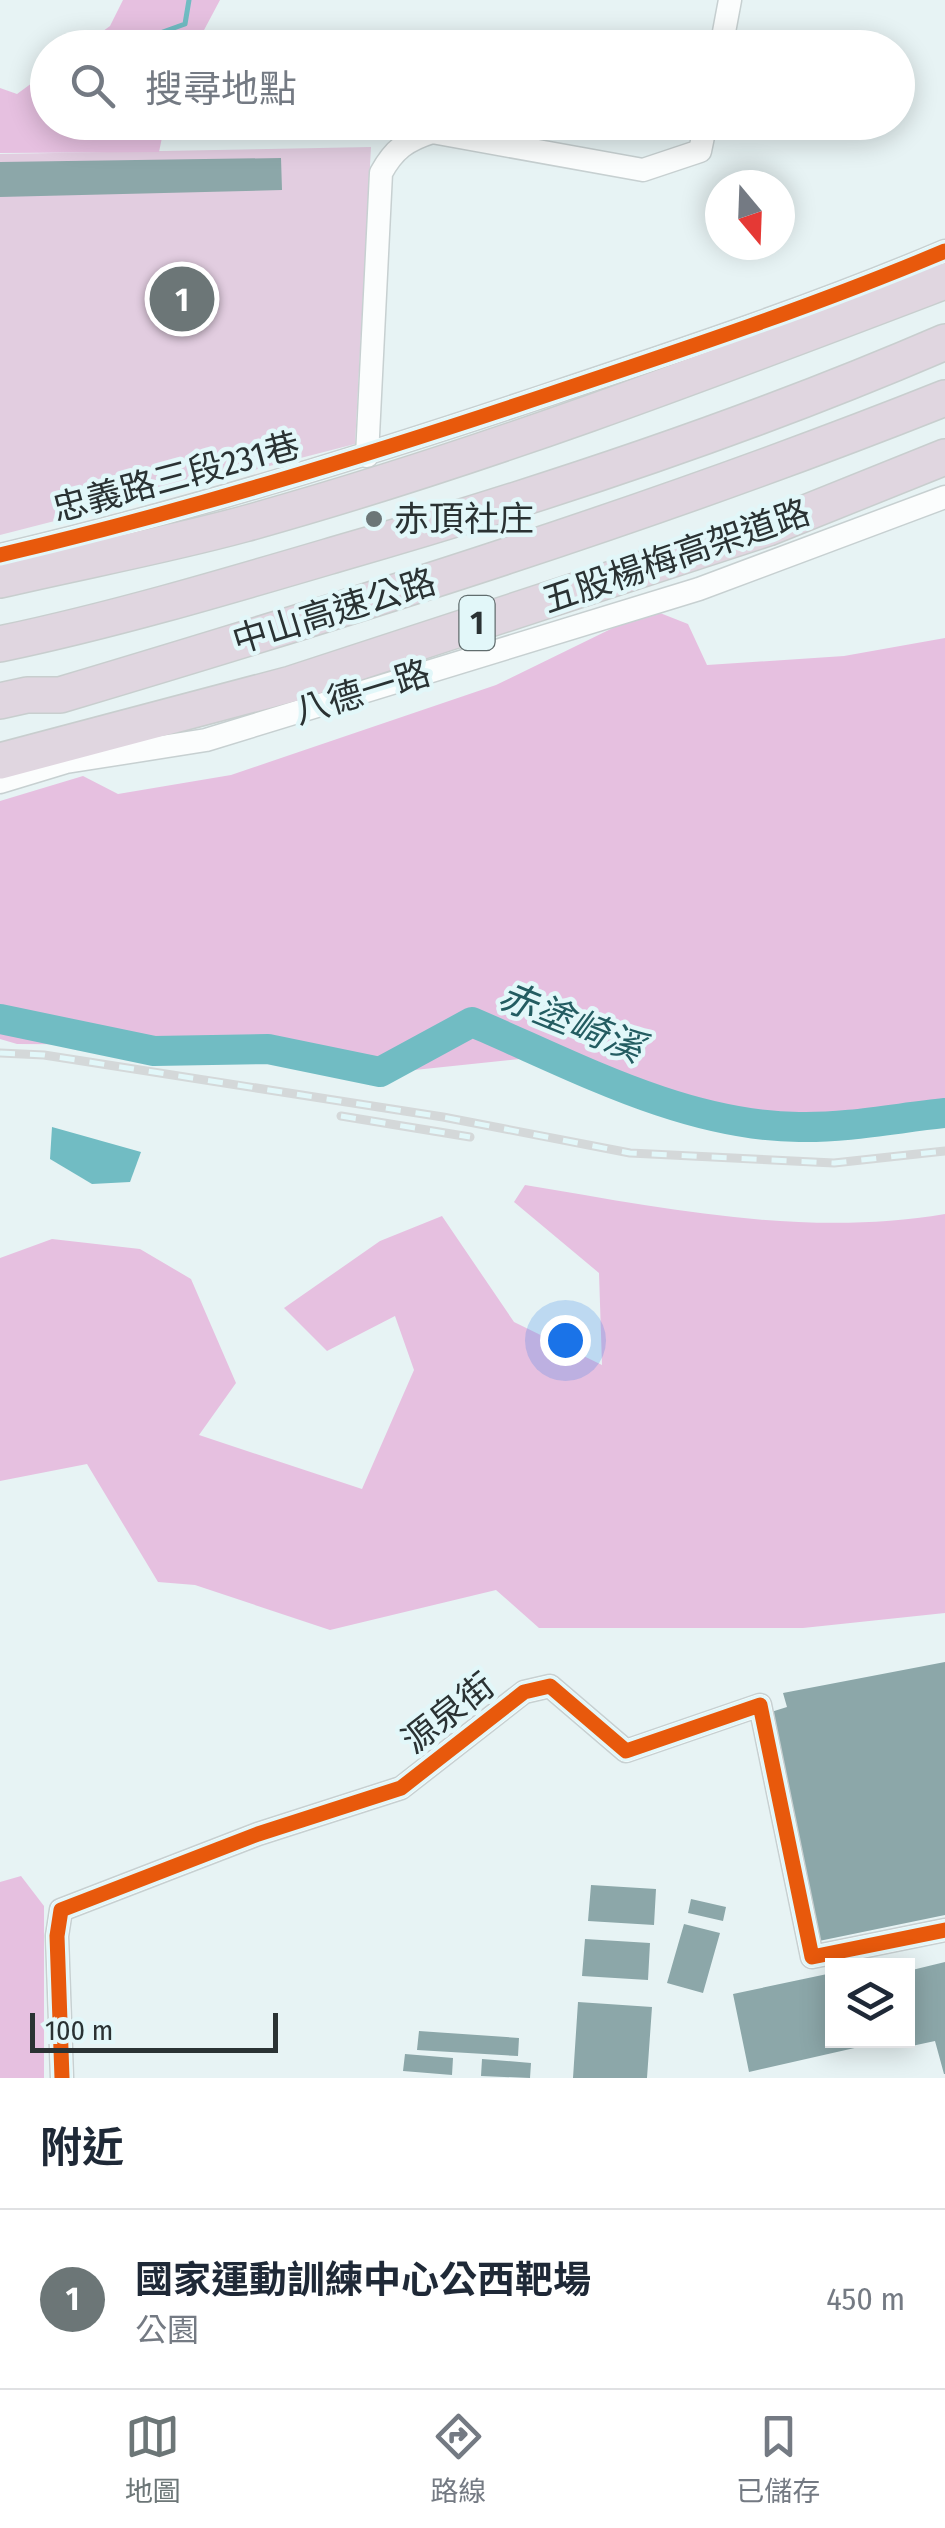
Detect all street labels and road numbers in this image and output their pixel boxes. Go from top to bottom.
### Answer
street label: 忠義路三段231巷 [48,424,304,530]
street label: 五股楊梅高架道路 [537,491,815,621]
street label: 中山高速公路 [227,560,441,662]
road number: 1 [460,596,494,650]
street label: 八德一路 [289,651,435,733]
street label: 源泉街 [394,1664,502,1762]

